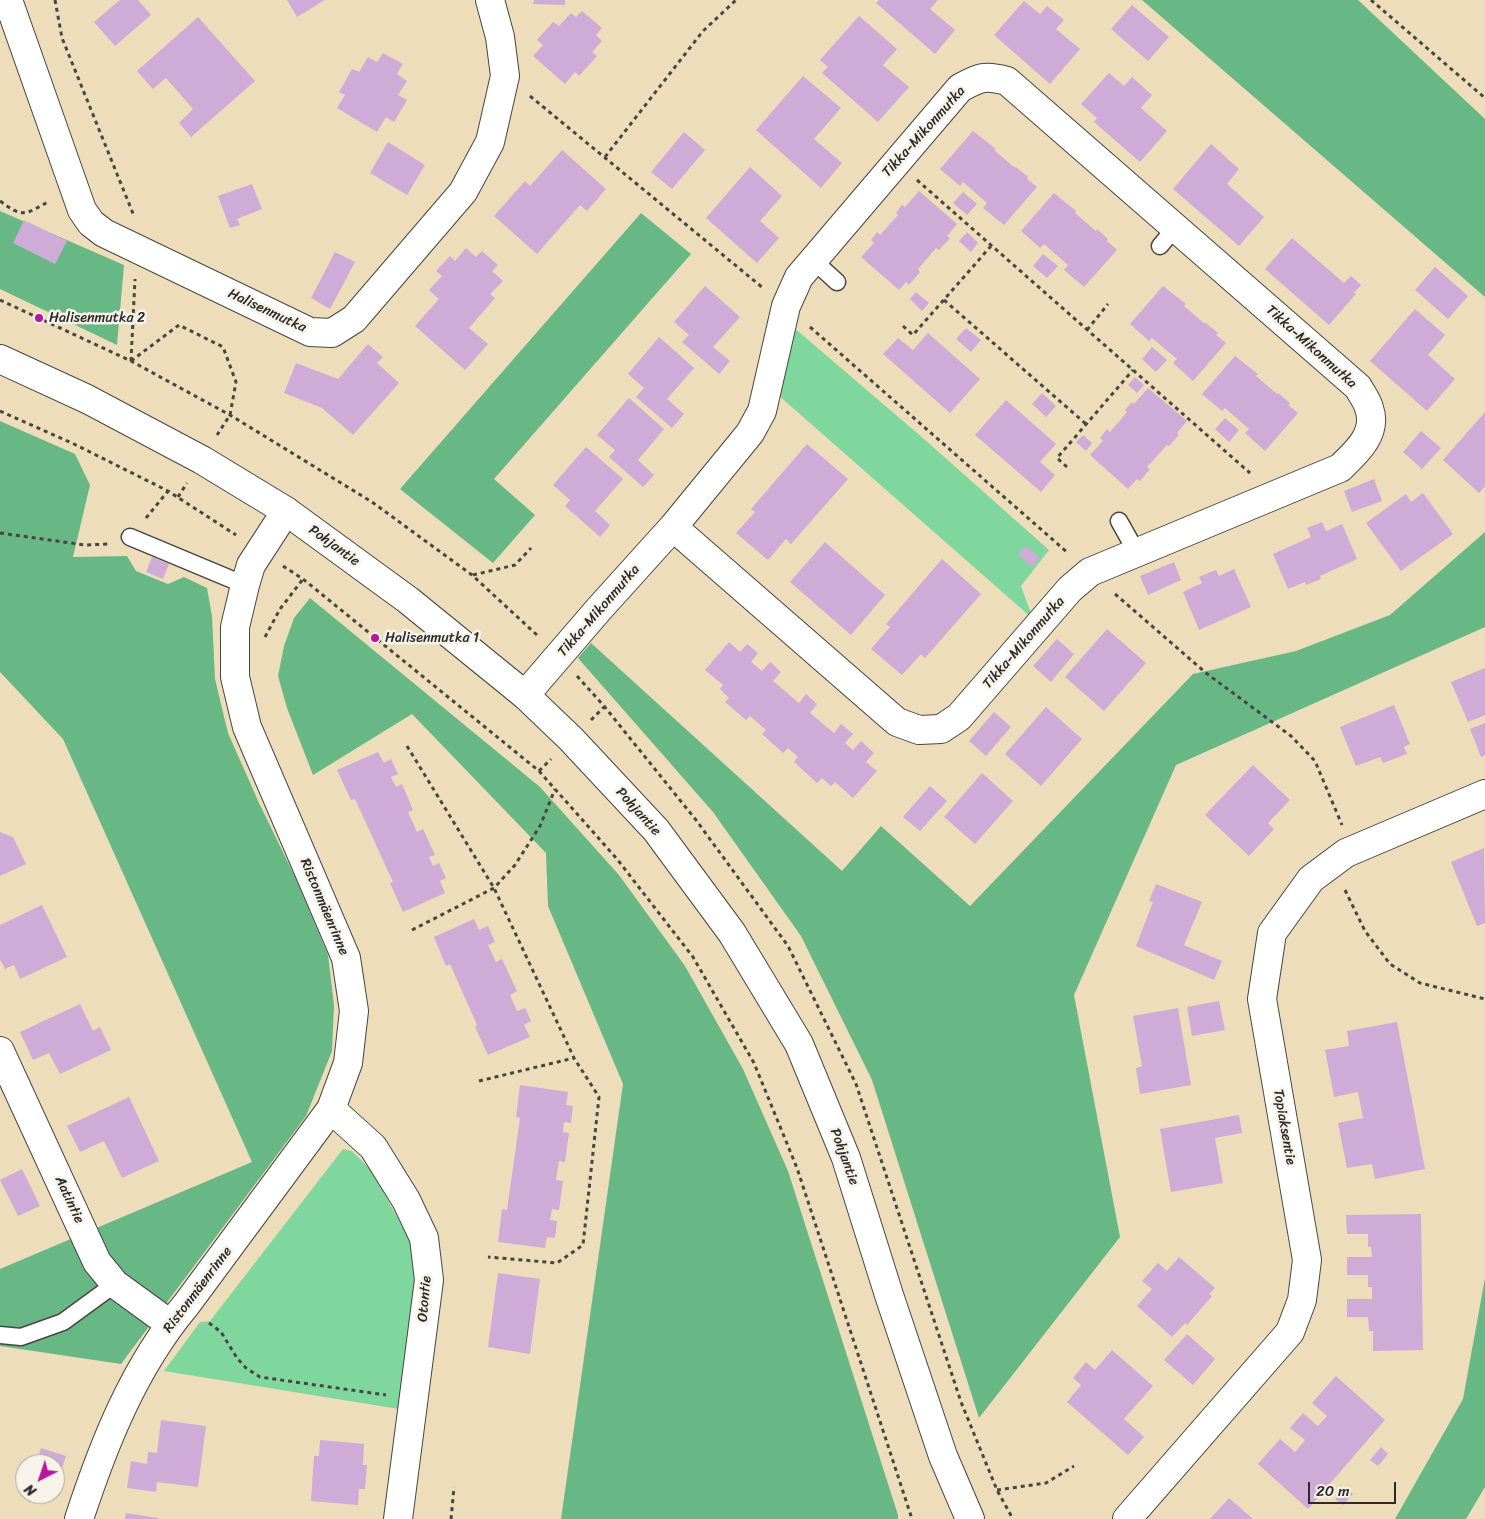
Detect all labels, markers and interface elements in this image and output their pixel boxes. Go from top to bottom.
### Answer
street label: Tikka-Mikonmutka [879,83,969,181]
street label: Halisenmutka [225,286,309,336]
street label: Tikka-Mikonmutka [1262,302,1360,392]
place label: Halisenmutka 2 [49,310,145,326]
marker: Halisenmutka 2 [33,312,45,324]
street label: Pohjantie [305,522,363,570]
street label: Tikka-Mikonmutka [555,562,643,660]
street label: Tikka-Mikonmutka [980,594,1068,692]
place label: Halisenmutka 1 [385,630,479,646]
marker: Halisenmutka 1 [369,632,381,644]
street label: Pohjantie [612,784,664,840]
street label: Ristonmäenrinne [296,856,352,958]
street label: Topiaksentie [1269,1088,1299,1166]
street label: Pohjantie [826,1126,862,1188]
street label: Aatintie [51,1174,87,1226]
street label: Ristonmäenrinne [160,1244,236,1336]
street label: Otontie [415,1275,435,1323]
north arrow [15,1454,65,1504]
scale bar [1310,1472,1398,1504]
text: N [19,1477,42,1503]
text: 20 m [1316,1478,1350,1504]

